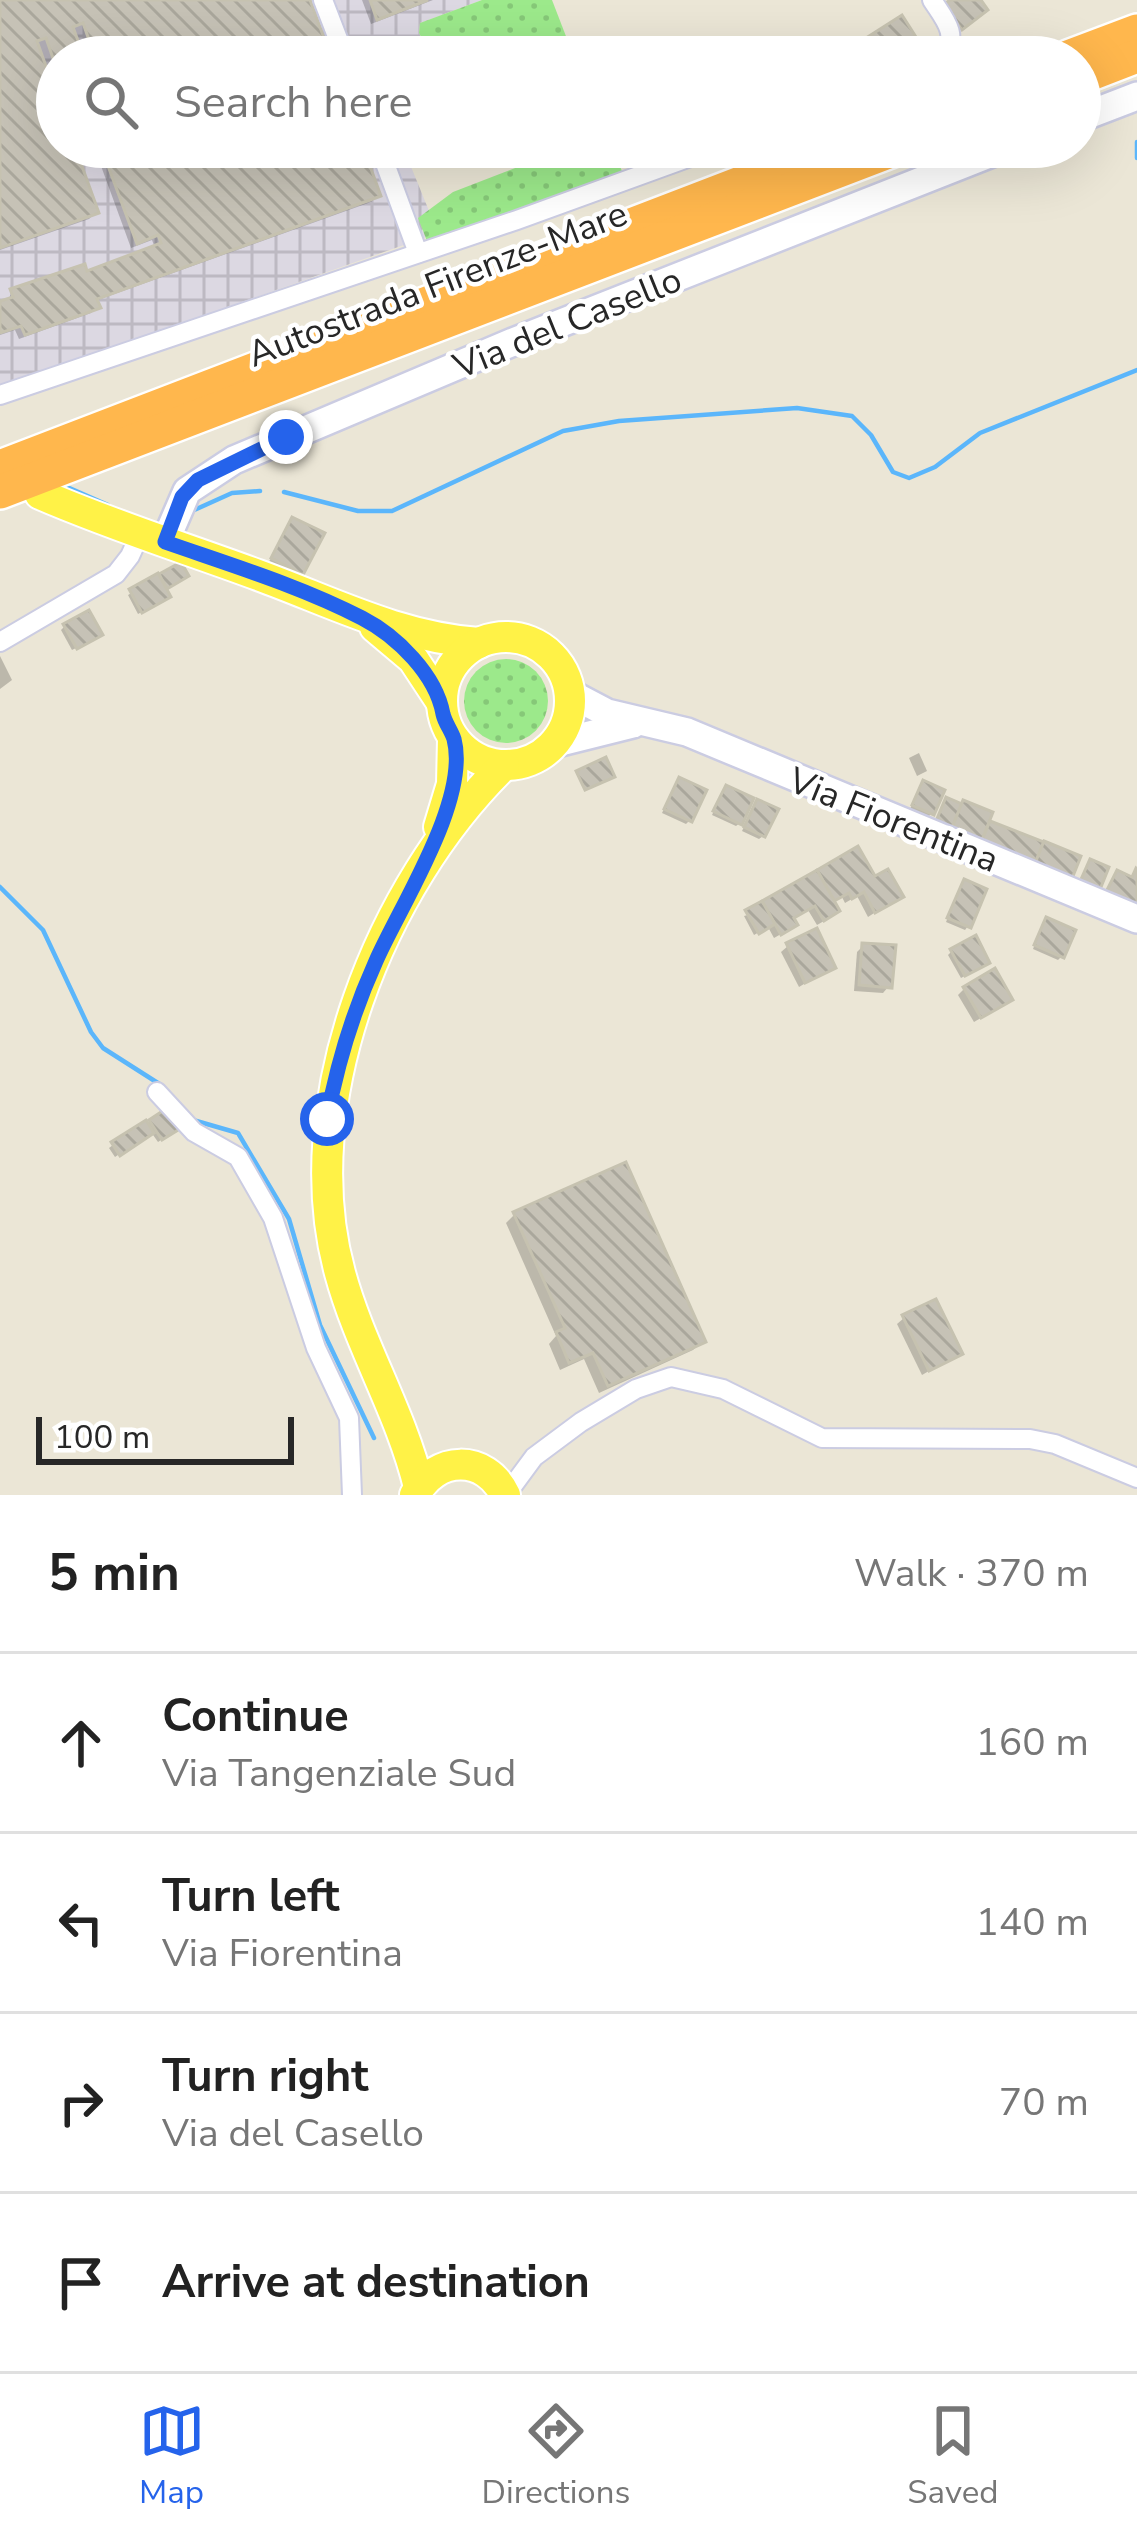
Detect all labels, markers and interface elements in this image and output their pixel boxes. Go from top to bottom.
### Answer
search box [36,36,1101,168]
icon: search [78,69,144,135]
text: Search here [174,72,413,133]
street label: Autostrada Firenze-Mare [241,189,634,379]
street label: Via del Casello [445,255,689,392]
route end [259,410,313,464]
street label: Via Fiorentina [780,756,1006,885]
route start [300,1092,354,1146]
scale bar [36,1411,294,1464]
text: 100 m [54,1415,150,1460]
text: 5 min [48,1538,180,1608]
text: Walk · 370 m [854,1547,1089,1600]
text: Continue [162,1686,349,1747]
icon: ahead [48,1710,114,1776]
text: 160 m [975,1716,1089,1769]
text: Via Tangenziale Sud [162,1747,516,1800]
text: Turn left [162,1866,340,1927]
icon: left [48,1890,114,1956]
text: 140 m [975,1896,1089,1949]
text: Via Fiorentina [162,1927,403,1980]
text: Turn right [162,2046,369,2107]
icon: right [48,2070,114,2136]
text: 70 m [999,2076,1089,2129]
text: Via del Casello [162,2107,424,2160]
icon: arrive [48,2250,114,2316]
text: Arrive at destination [162,2252,590,2313]
tab: Map [139,2398,205,2515]
tab: Directions [482,2398,630,2515]
tab: Saved [907,2398,998,2515]

